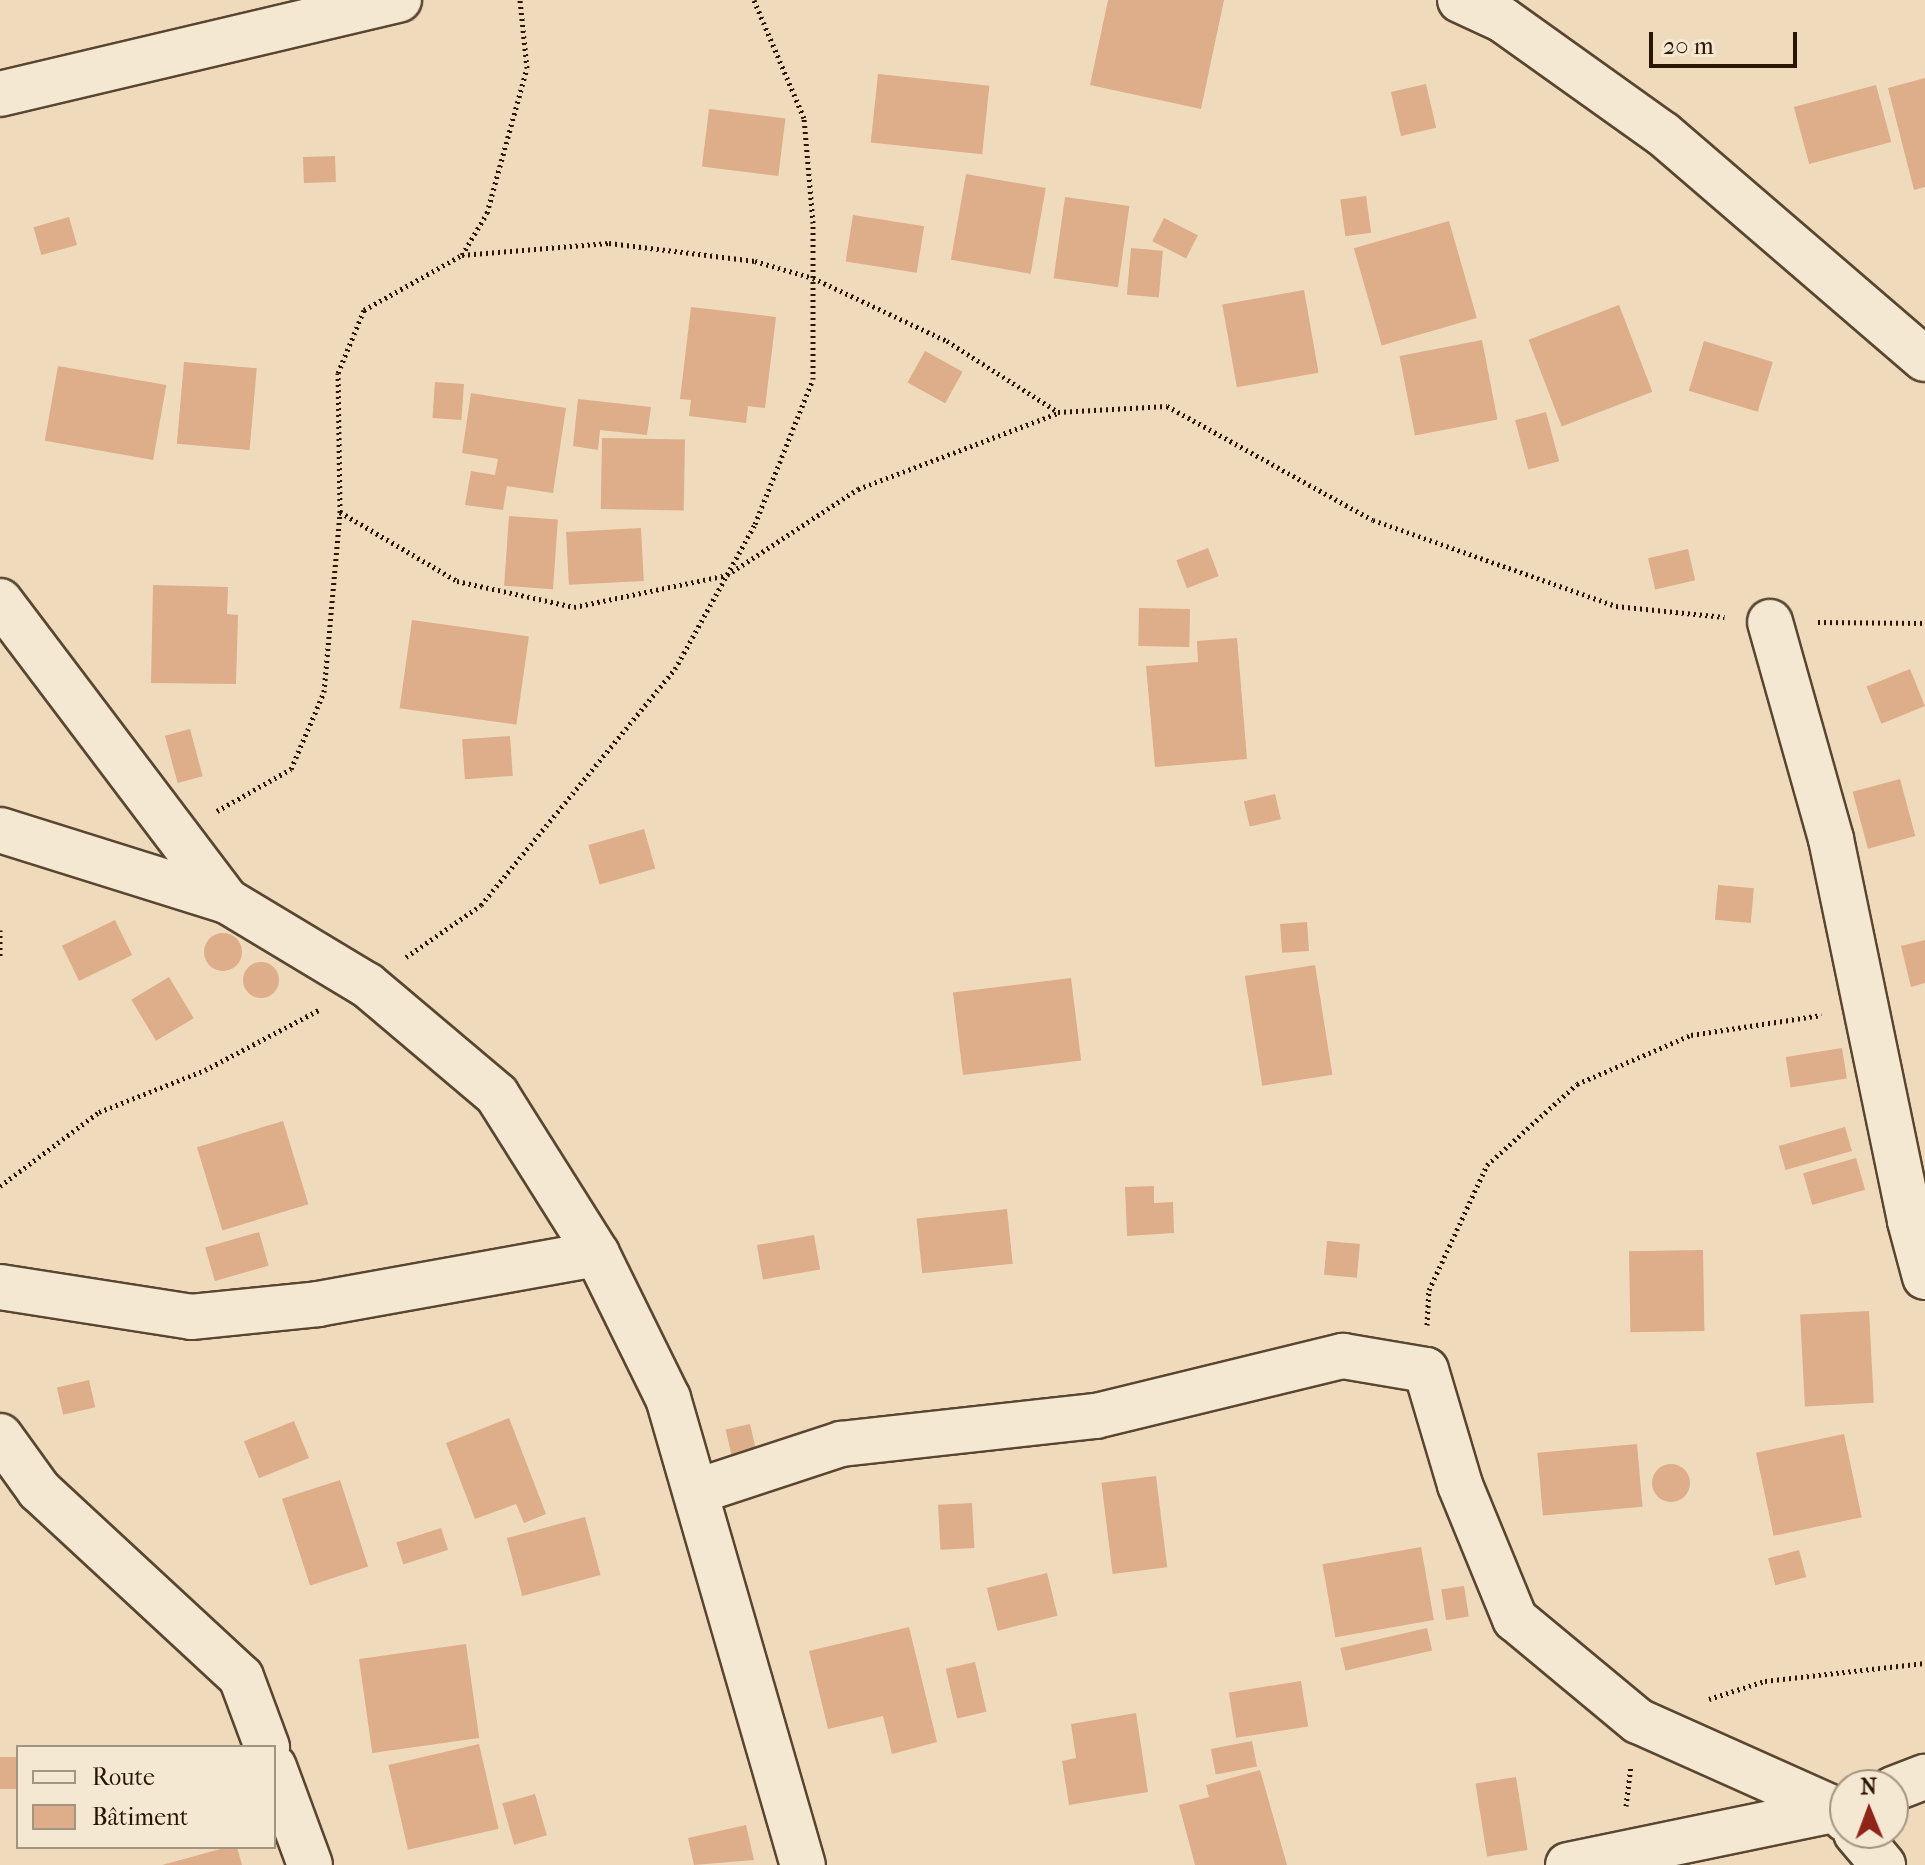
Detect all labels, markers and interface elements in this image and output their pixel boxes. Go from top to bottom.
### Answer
scale bar [1653,16,1801,66]
text: 20 m [1663,32,1714,60]
legend [16,1745,276,1849]
text: Route [92,1763,155,1791]
north arrow [1829,1769,1909,1849]
text: N [1860,1774,1877,1800]
text: Bâtiment [92,1803,188,1831]

